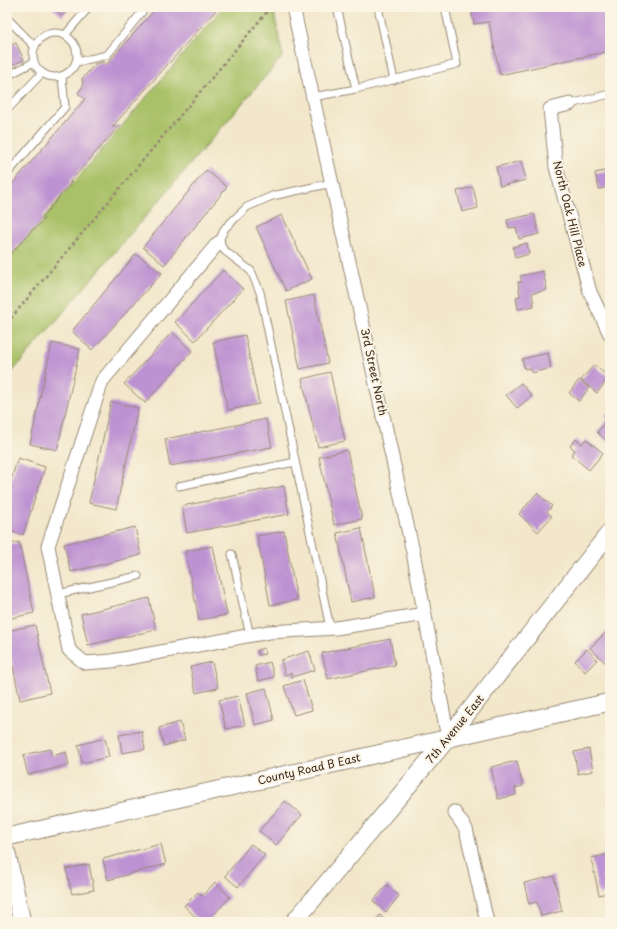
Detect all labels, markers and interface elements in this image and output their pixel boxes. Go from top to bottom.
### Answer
street label: North Oak Hill Place [549,159,592,269]
street label: 3rd Street North [357,327,392,417]
street label: 7th Avenue East [421,690,488,767]
street label: County Road B East [256,748,363,789]

